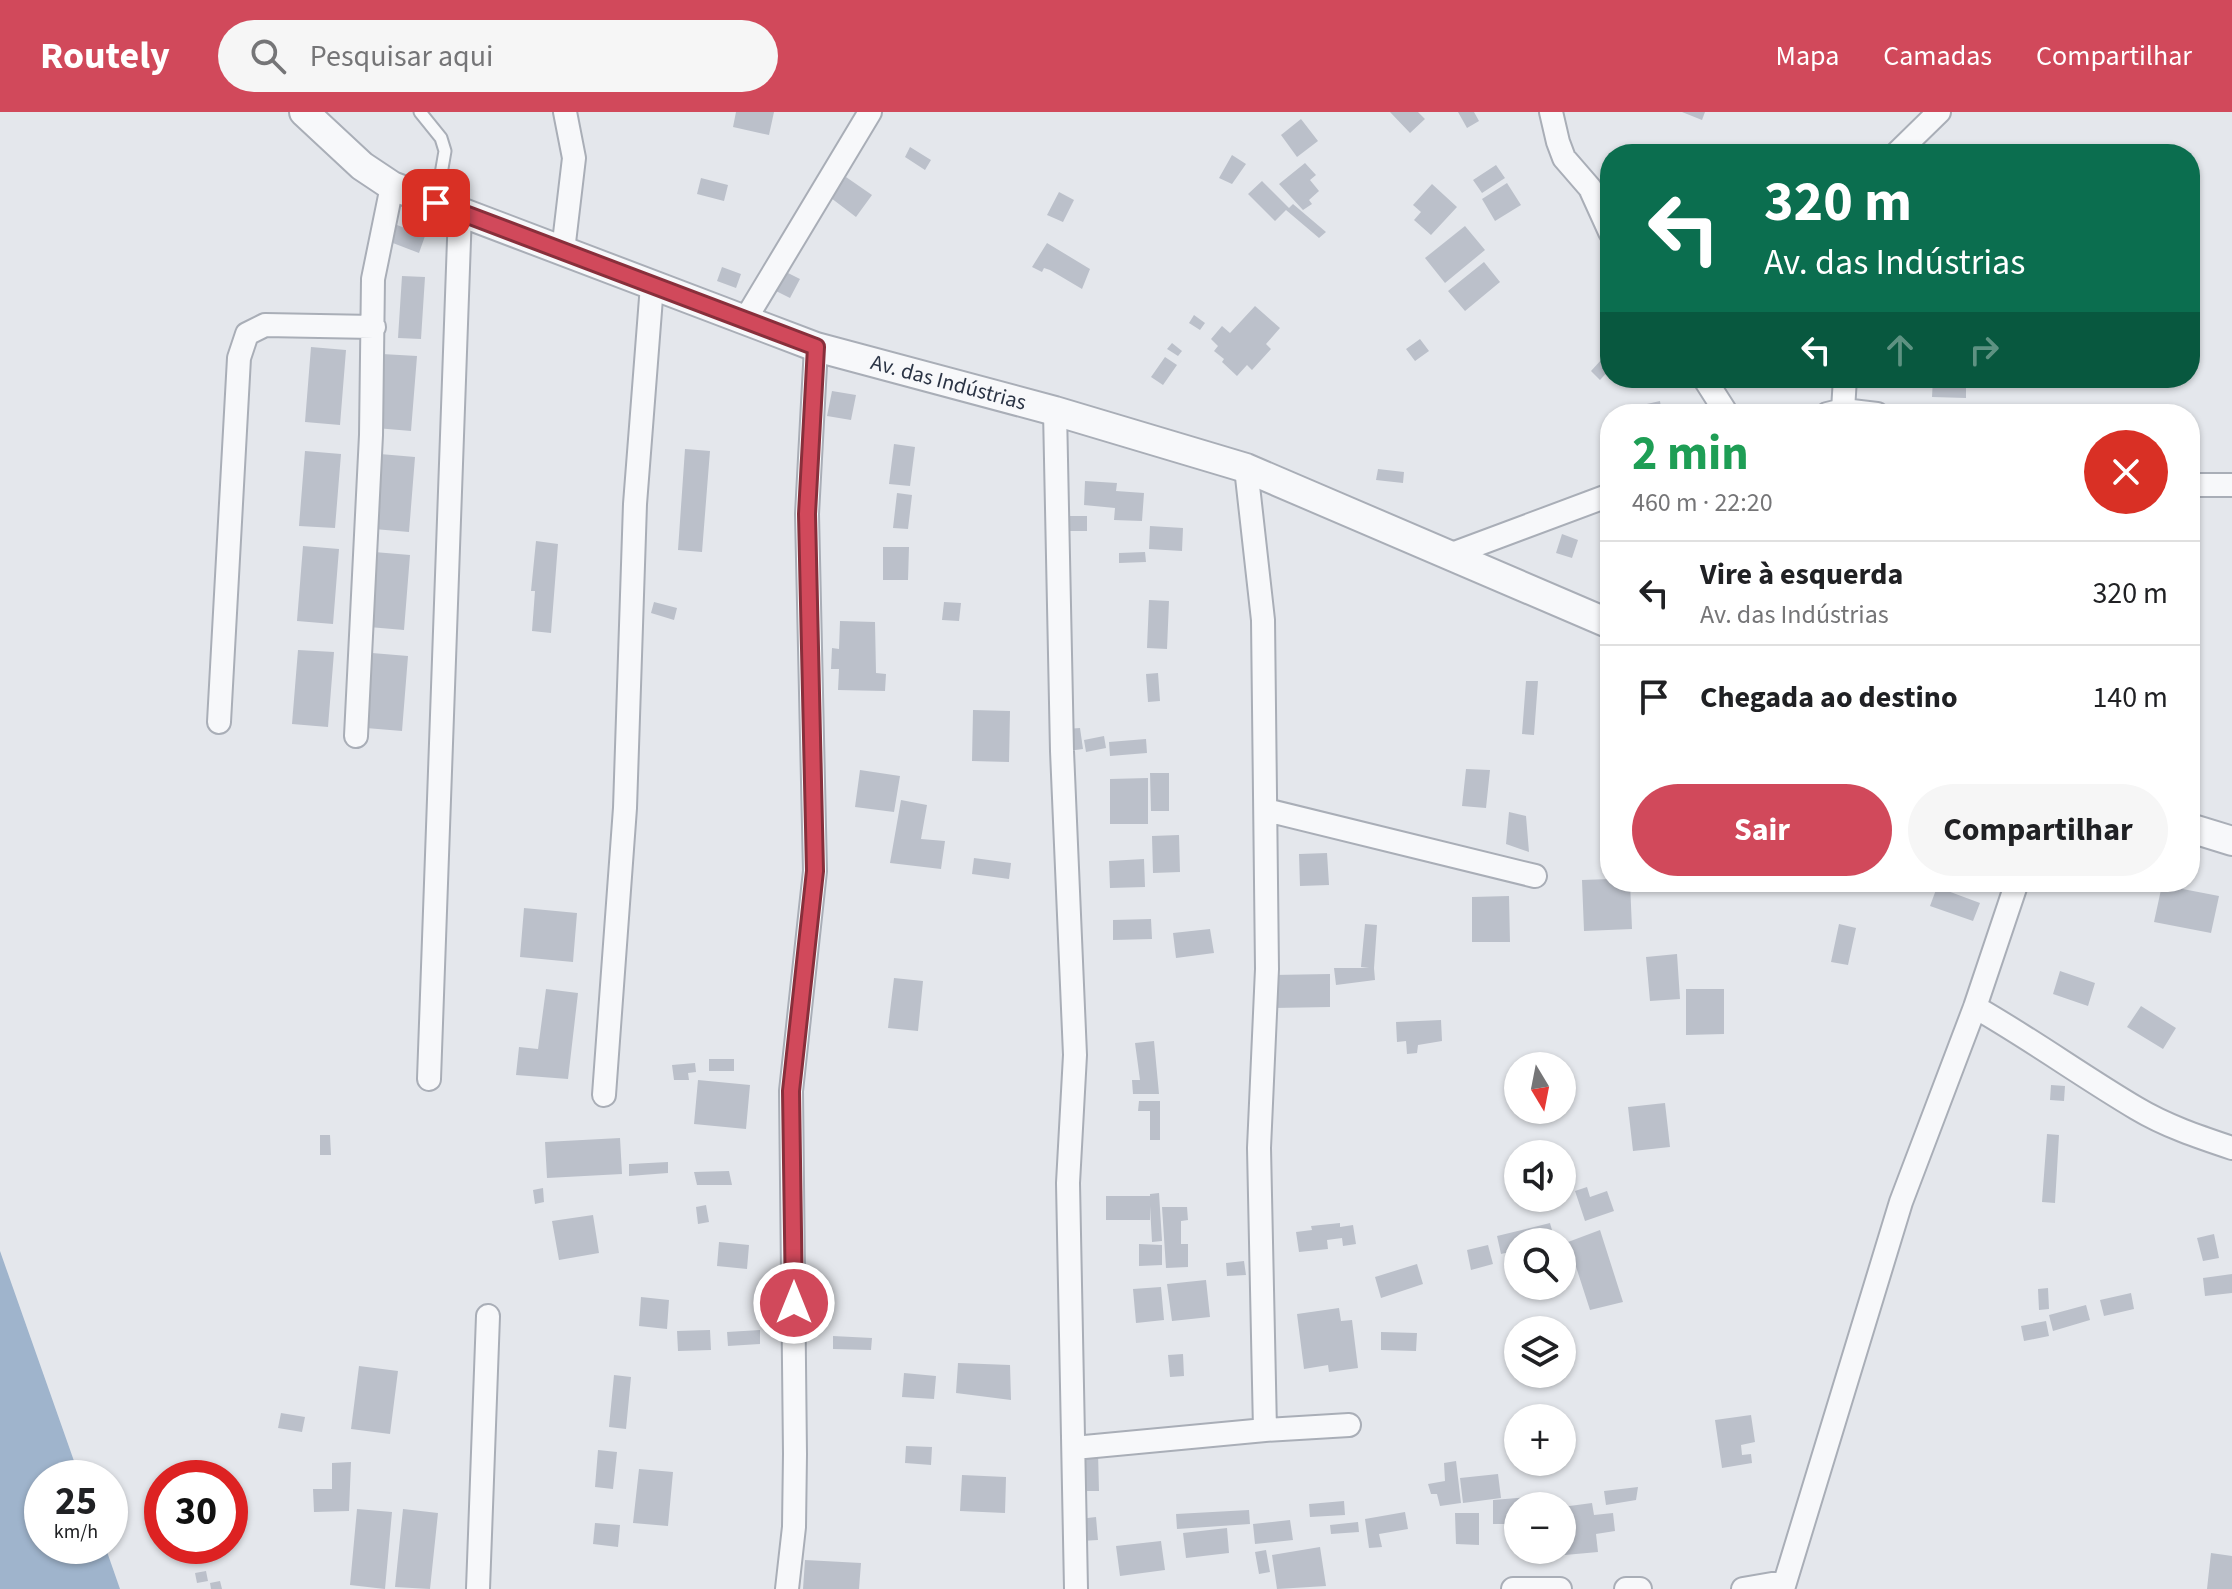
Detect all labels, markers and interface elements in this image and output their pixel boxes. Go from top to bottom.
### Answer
search box [218,20,778,92]
text: Routely [40,29,170,83]
icon: search [246,34,290,78]
text: Pesquisar aqui [310,35,493,78]
text: Mapa [1776,36,1839,76]
text: Camadas [1883,36,1992,76]
text: Compartilhar [2036,36,2192,76]
text: 320 m [1764,163,1912,242]
pin [402,169,470,237]
icon: left [1632,176,1736,280]
icon: arrive [414,181,458,225]
text: Av. das Indústrias [1764,237,2025,288]
icon: left [1794,328,1838,372]
icon: ahead [1878,328,1922,372]
icon: right [1962,328,2006,372]
street label: Av. das Indústrias [867,346,1030,419]
text: 2 min [1632,420,1749,488]
button: close [2084,430,2168,514]
text: 460 m · 22:20 [1632,484,1773,521]
text: Vire à esquerda [1700,553,1903,596]
icon: left [1632,571,1676,615]
text: 320 m [2092,572,2168,615]
text: Av. das Indústrias [1700,596,1889,633]
icon: arrive [1632,675,1676,719]
text: Chegada ao destino [1700,676,1958,719]
text: 140 m [2092,676,2168,719]
button: Sair [1632,784,1892,876]
button: Compartilhar [1908,784,2168,876]
north arrow [1504,1052,1576,1124]
map controls [1504,1052,1576,1564]
button: sound [1504,1140,1576,1212]
button: search [1504,1228,1576,1300]
position arrow [752,1261,836,1345]
button: layers [1504,1316,1576,1388]
button: + [1504,1404,1576,1476]
speed limit sign: 30 [144,1460,248,1564]
text: 25 [55,1473,97,1530]
button: − [1504,1492,1576,1564]
text: km/h [54,1518,98,1546]

